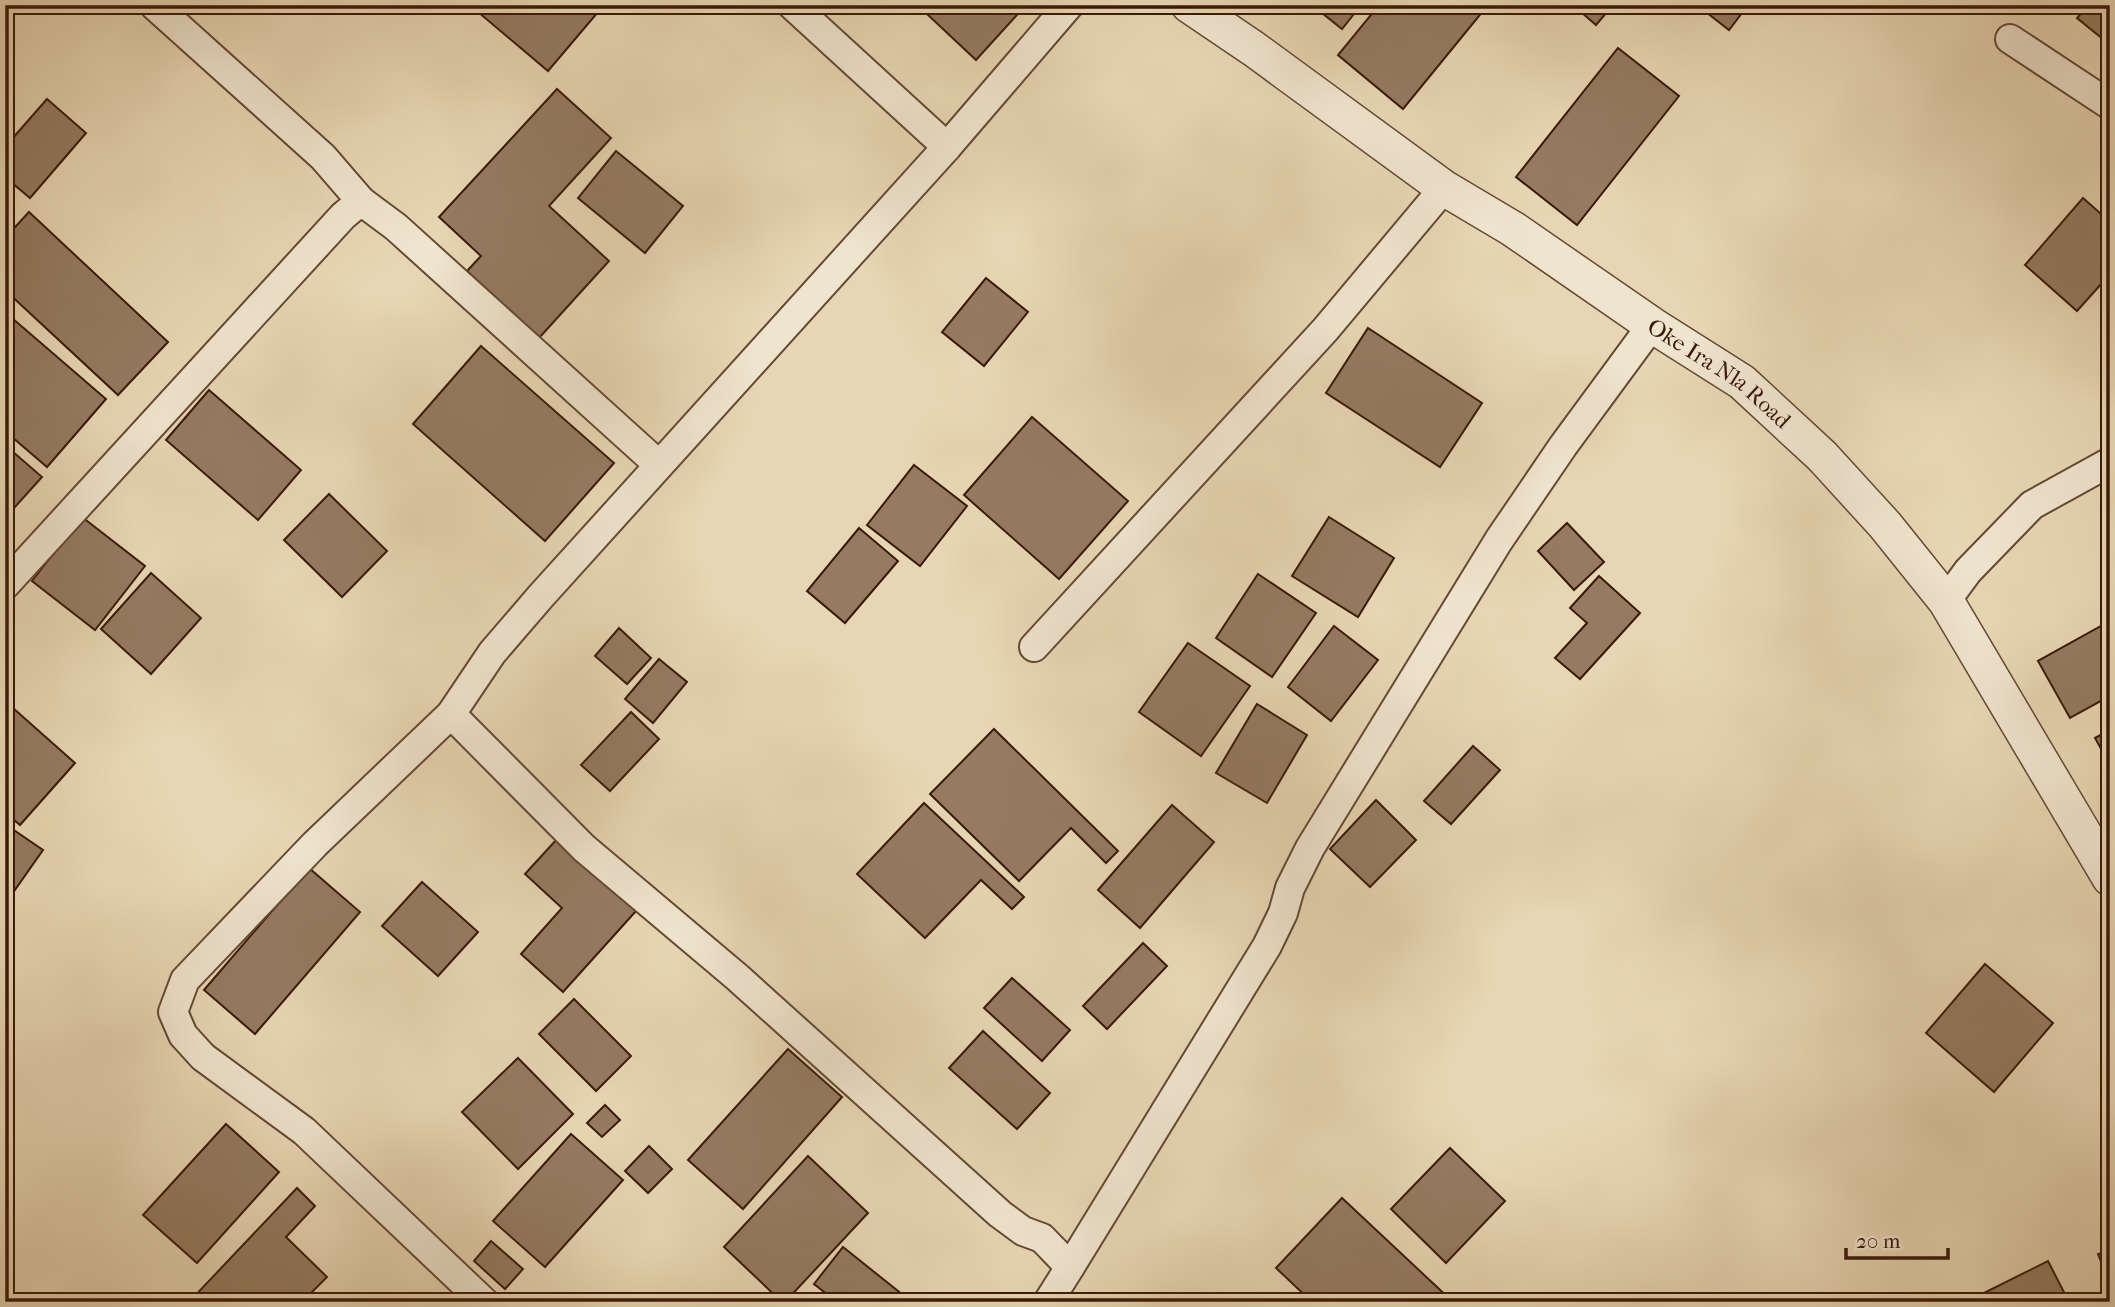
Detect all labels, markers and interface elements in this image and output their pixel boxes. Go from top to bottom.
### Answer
street label: Oke Ira Nla Road [1643,312,1797,434]
scale bar [1846,1216,1947,1260]
text: 20 m [1856,1229,1901,1253]

